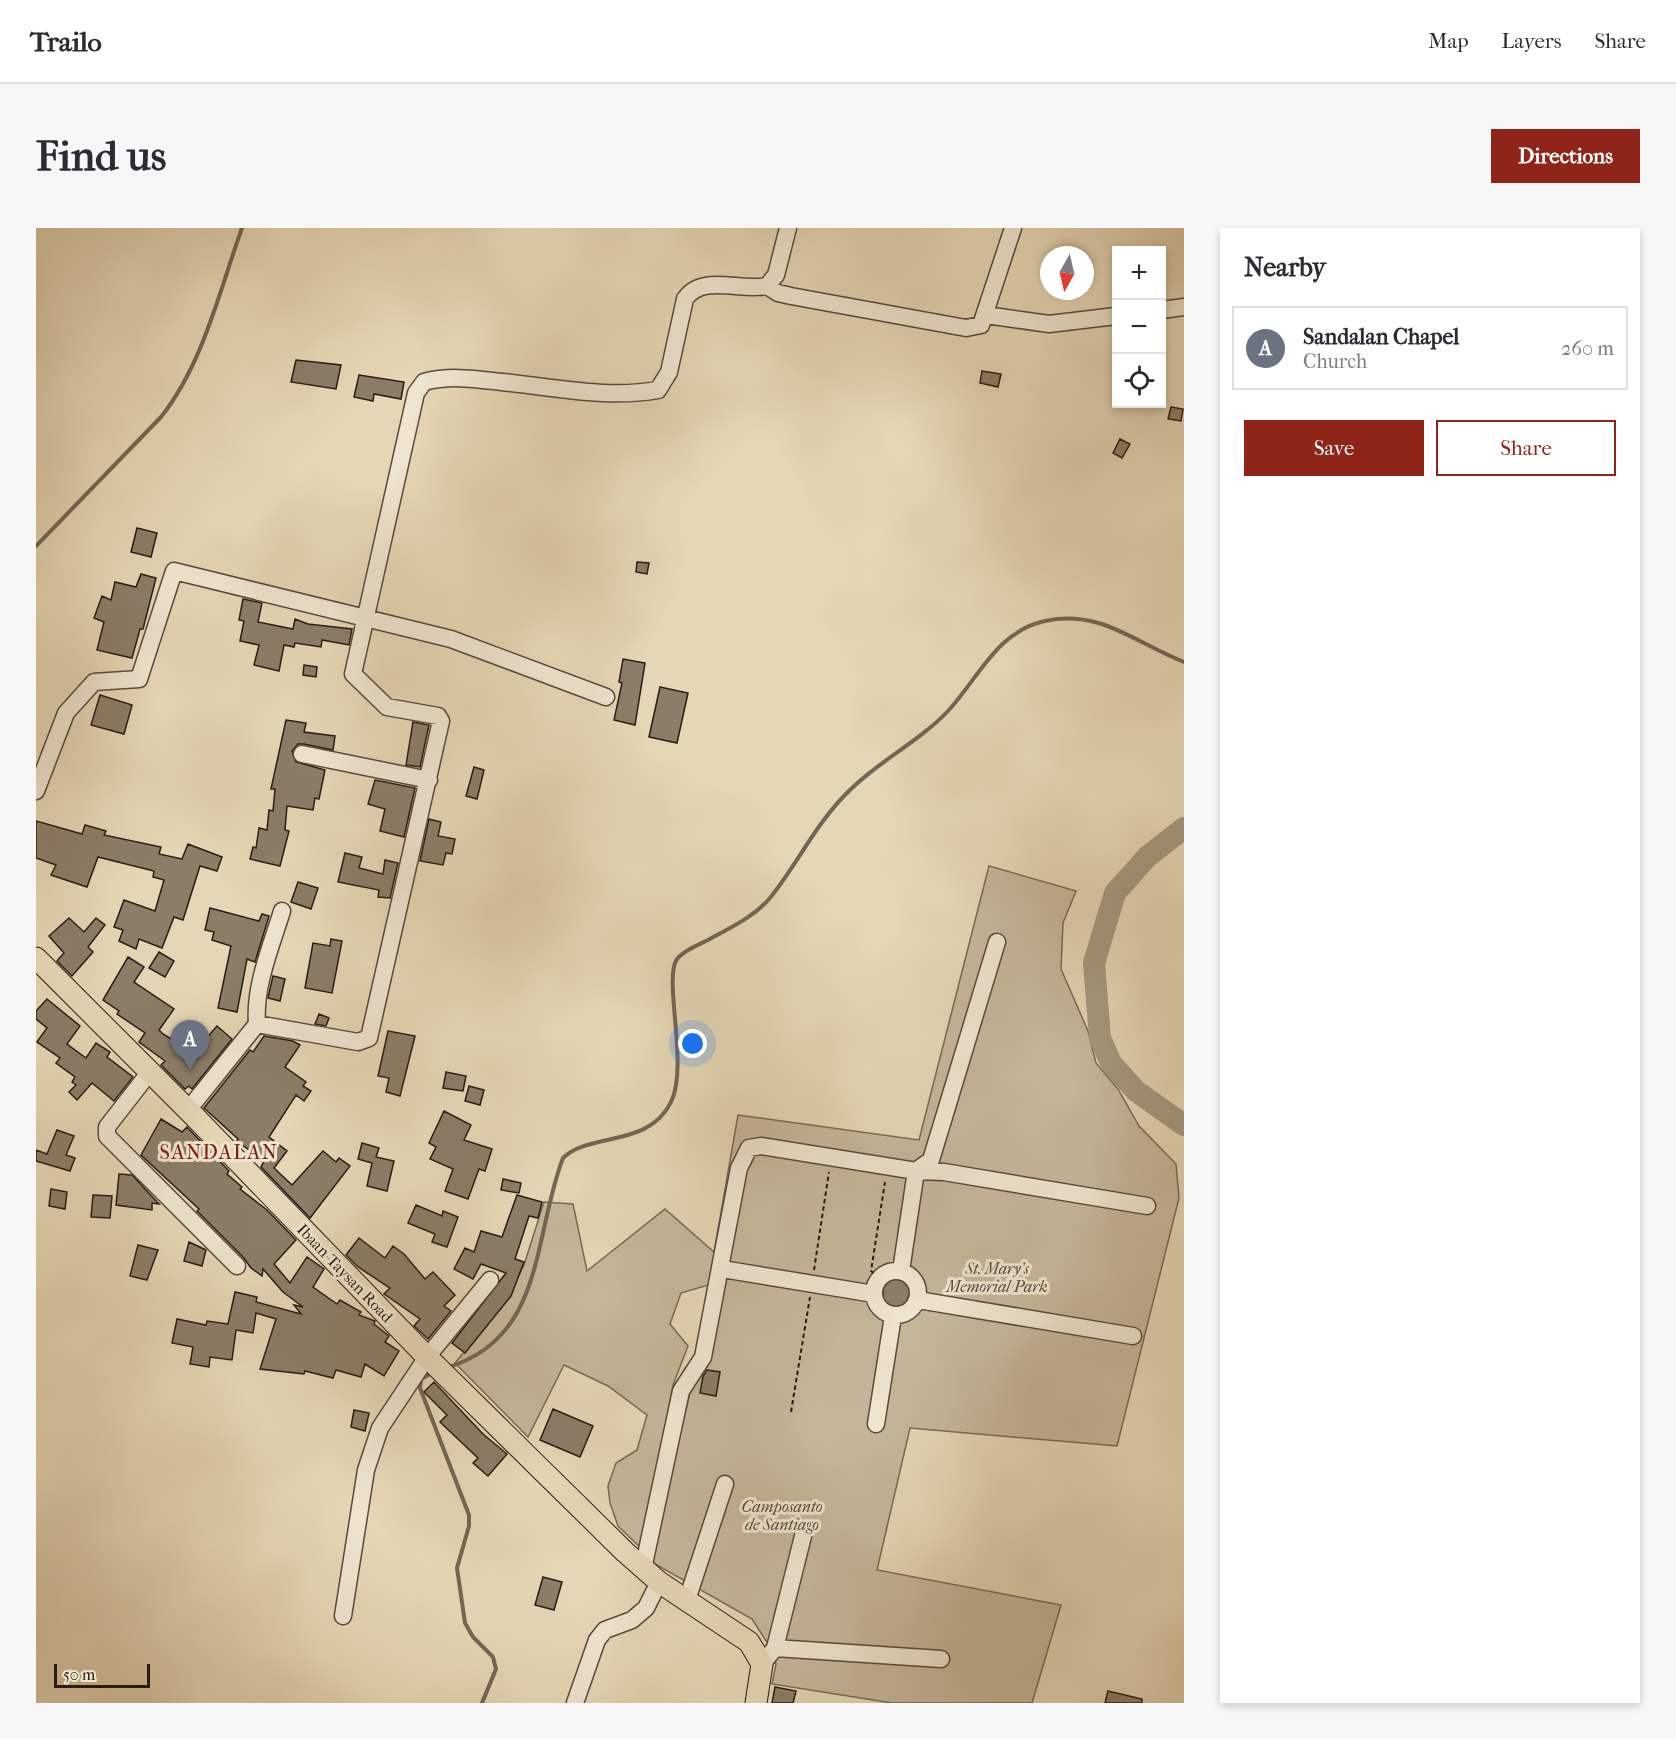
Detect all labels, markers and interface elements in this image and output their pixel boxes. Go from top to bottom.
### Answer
text: Trailo [30,25,102,58]
text: Map [1428,29,1469,53]
text: Layers [1502,29,1561,53]
text: Share [1594,29,1646,53]
button: Directions [1491,129,1640,183]
text: Find us [36,132,166,181]
north arrow [1040,246,1094,300]
map controls [1112,246,1166,408]
button: + [1112,246,1166,300]
text: Nearby [1244,252,1326,283]
button: − [1112,300,1166,354]
text: Sandalan Chapel [1303,324,1459,350]
text: A [1259,337,1272,360]
text: 260 m [1561,337,1614,360]
text: Church [1303,350,1367,373]
button: locate [1112,354,1166,408]
button: Save [1244,420,1424,476]
button: Share [1436,420,1616,476]
pin: A [170,1020,210,1070]
your location [678,1029,707,1058]
district label: SANDALAN [160,1141,278,1164]
street label: Ibaan-Taysan Road [293,1220,397,1326]
park label: St. Mary's Memorial Park [945,1259,1048,1296]
park label: Camposanto de Santiago [741,1497,823,1534]
scale bar [54,1661,150,1688]
text: 50 m [63,1665,95,1684]

